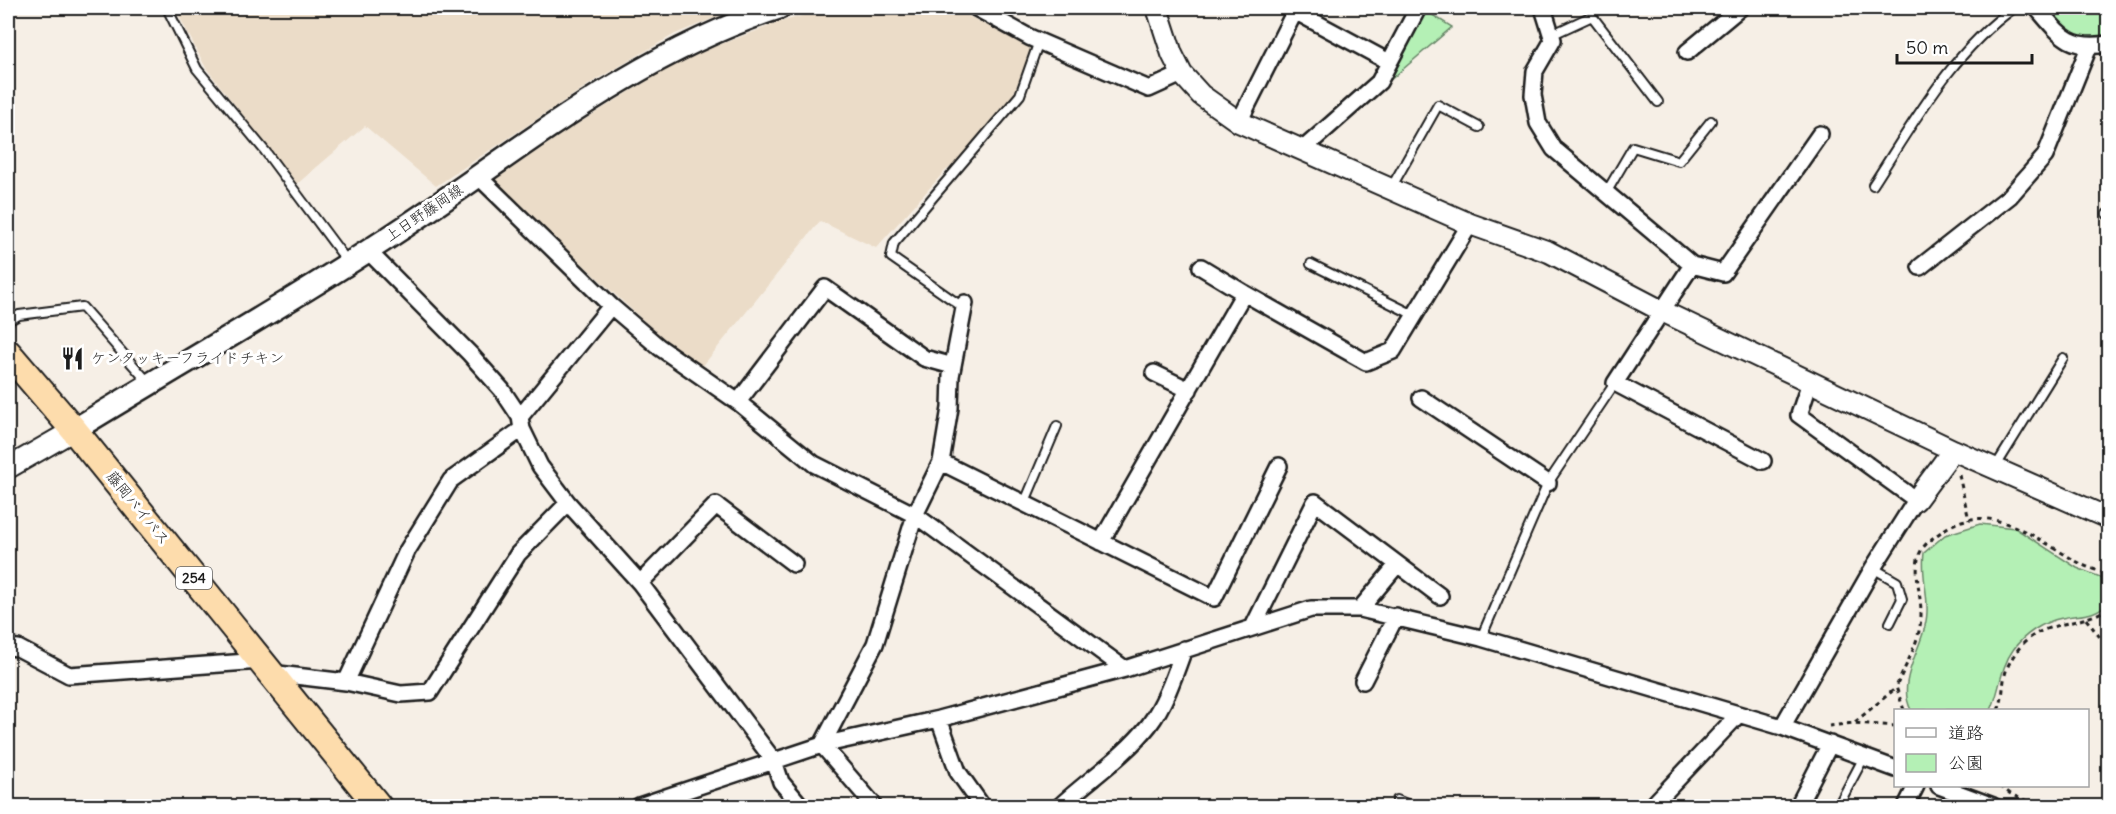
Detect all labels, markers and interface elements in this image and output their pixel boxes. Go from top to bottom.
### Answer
scale bar [1897,27,2032,65]
text: 50 m [1906,36,1948,59]
street label: 上日野藤岡線 [381,180,466,246]
restaurant icon: ケンタッキーフライドチキン [60,345,86,371]
place label: ケンタッキーフライドチキン [91,348,284,367]
street label: 藤岡バイパス [103,467,174,549]
road number: 254 [176,567,212,589]
legend [1894,709,2089,787]
text: 道路 [1948,721,1984,744]
text: 公園 [1948,751,1984,774]

